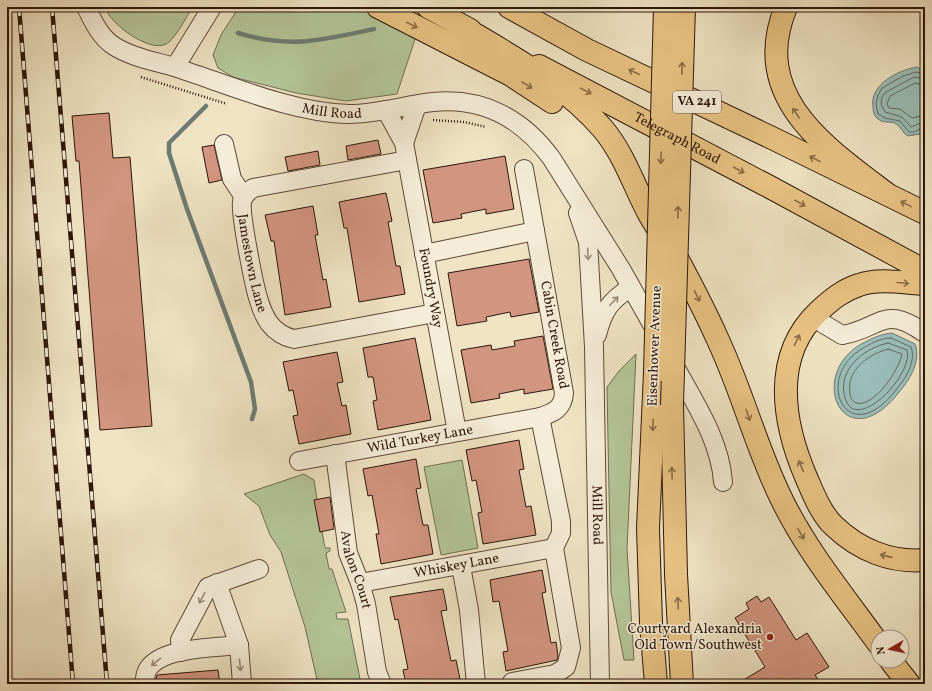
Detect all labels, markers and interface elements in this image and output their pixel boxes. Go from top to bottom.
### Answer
one-way arrow [406,22,418,29]
one-way arrow [678,62,686,75]
one-way arrow [628,68,640,75]
one-way arrow [522,81,533,89]
one-way arrow [580,87,592,95]
road number: VA 241 [673,91,721,113]
street label: Mill Road [300,99,362,124]
street label: Telegraph Road [631,108,724,169]
one-way arrow [792,108,800,119]
one-way arrow [657,151,665,164]
one-way arrow [809,154,821,162]
one-way arrow [733,167,745,175]
one-way arrow [794,200,806,208]
one-way arrow [900,200,912,207]
one-way arrow [674,206,682,219]
street label: Jamestown Lane [233,213,272,316]
street label: Foundry Way [414,246,447,330]
one-way arrow [584,247,592,260]
street label: Cabin Creek Road [535,279,573,391]
one-way arrow [896,279,909,286]
street label: Eisenhower Avenue [643,285,667,407]
one-way arrow [693,290,701,302]
one-way arrow [609,296,618,306]
one-way arrow [794,334,801,346]
one-way arrow [745,409,753,421]
one-way arrow [649,418,656,431]
street label: Wild Turkey Lane [366,420,475,458]
one-way arrow [797,460,805,472]
one-way arrow [669,467,676,480]
street label: Mill Road [587,485,607,545]
one-way arrow [797,528,805,540]
street label: Avalon Court [336,529,376,610]
street label: Whiskey Lane [412,549,501,583]
one-way arrow [880,552,893,560]
one-way arrow [198,592,205,604]
one-way arrow [674,597,681,610]
place label: Courtyard Alexandria Old Town/Southwest [627,620,762,655]
north arrow [870,629,910,669]
marker: Courtyard Alexandria Old Town/Southwest [765,632,775,642]
text: N [874,645,890,655]
one-way arrow [151,657,162,666]
one-way arrow [237,658,244,671]

